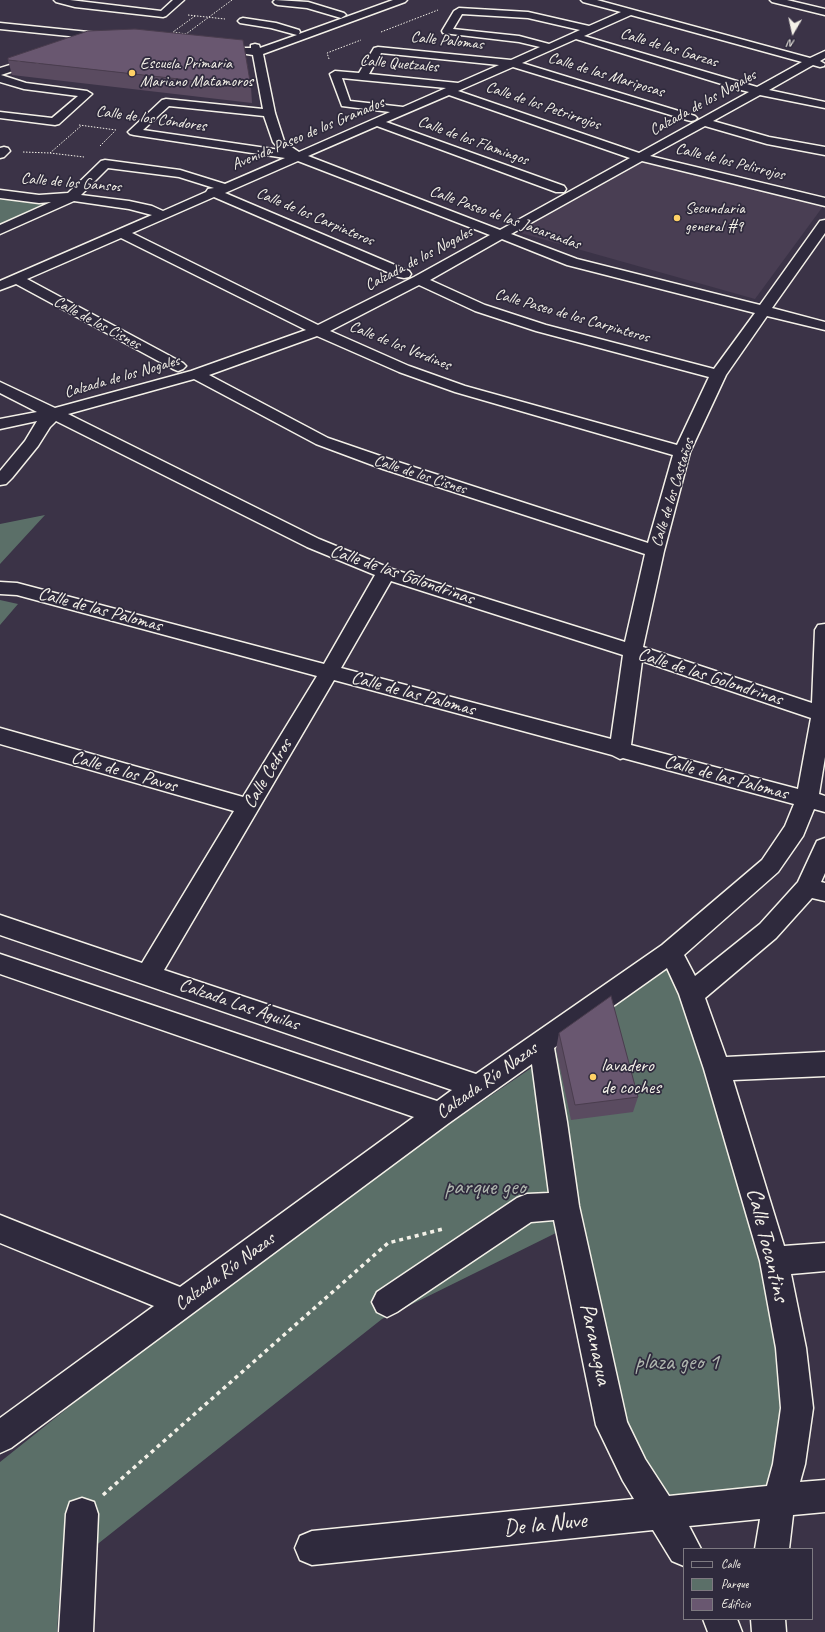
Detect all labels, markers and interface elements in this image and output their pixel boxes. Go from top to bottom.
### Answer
north arrow [773,12,813,52]
street label: Calle de las Garzas [618,24,720,72]
street label: Calle Palomas [410,28,484,54]
text: N [787,36,796,51]
street label: Calle de las Mariposas [546,48,666,102]
street label: Calle Quetzales [359,51,439,77]
place label: Escuela Primaria Mariano Matamoros [140,54,253,92]
street label: Calzada de los Nogales [646,66,760,140]
marker: Escuela Primaria Mariano Matamoros [127,68,137,78]
street label: Calle de los Petrirrojos [483,77,603,135]
street label: Avenida Paseo de los Granados [229,93,387,175]
street label: Calle de los Cóndores [95,102,207,136]
street label: Calle de los Flamingos [415,112,531,170]
street label: Calle de los Pelirrojos [673,139,787,185]
street label: Calle de los Gansos [20,169,122,197]
street label: Calle Paseo de las Jacarandas [427,182,583,254]
street label: Calle de los Carpinteros [253,184,377,250]
place label: Secundaria general #9 [685,199,745,237]
marker: Secundaria general #9 [672,213,682,223]
street label: Calzada de los Nogales [362,223,476,295]
street label: Calle Paseo de los Carpinteros [492,285,652,347]
street label: Calle de los Cisnes [50,292,144,354]
street label: Calle de los Verdines [347,317,453,375]
street label: Calzada de los Nogales [62,351,182,403]
street label: Calle de los Castaños [647,437,699,549]
street label: Calle de los Cisnes [371,451,469,499]
street label: Calle de las Golondrinas [327,540,477,610]
street label: Calle de las Palomas [35,582,165,638]
street label: Calle de las Golondrinas [635,643,785,711]
street label: Calle de las Palomas [348,666,478,722]
street label: Calle Cedros [238,735,298,813]
street label: Calle de los Pavos [68,746,180,798]
street label: Calle de las Palomas [661,750,791,806]
street label: Calzada Las Águilas [176,974,302,1036]
street label: Calzada Río Nazas [432,1038,542,1124]
place label: lavadero de coches [601,1055,661,1099]
marker: lavadero de coches [588,1072,598,1082]
park label: parque geo [444,1174,526,1202]
street label: Calle Tocantins [740,1185,794,1305]
street label: Calzada Río Nazas [170,1228,280,1316]
street label: Paranagua [573,1301,617,1387]
park label: plaza geo 1 [635,1349,719,1377]
street label: De la Nuve [502,1507,588,1543]
legend [683,1548,813,1620]
text: Calle [721,1556,740,1572]
text: Parque [721,1576,749,1592]
text: Edificio [721,1596,751,1612]

